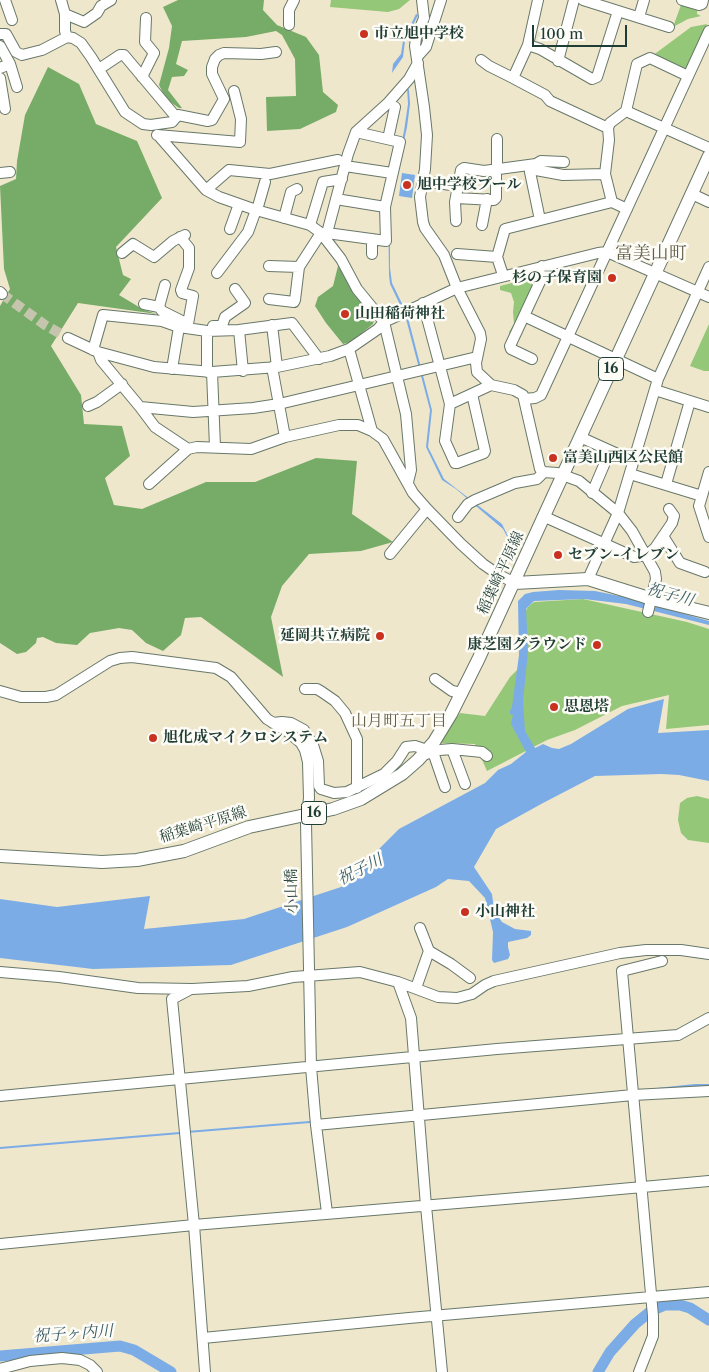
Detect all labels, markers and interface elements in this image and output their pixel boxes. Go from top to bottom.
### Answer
scale bar [534,15,629,47]
text: 100 m [540,24,583,43]
place label: 市立旭中学校 [374,25,464,43]
marker: 市立旭中学校 [358,28,370,40]
place label: 旭中学校プール [417,176,522,194]
marker: 旭中学校プール [401,179,413,191]
district label: 富美山町 [615,243,687,265]
place label: 杉の子保育園 [512,269,602,287]
marker: 杉の子保育園 [606,272,618,284]
place label: 山田稲荷神社 [355,305,445,323]
marker: 山田稲荷神社 [339,308,351,320]
road number: 16 [598,358,624,380]
place label: 富美山西区公民館 [563,449,683,467]
marker: 富美山西区公民館 [547,452,559,464]
street label: 稲葉崎平原線 [474,528,528,618]
place label: セブン-イレブン [568,546,680,564]
marker: セブン-イレブン [552,549,564,561]
water label: 祝子川 [644,580,696,610]
place label: 延岡共立病院 [280,627,370,645]
marker: 延岡共立病院 [374,630,386,642]
place label: 康芝園グラウンド [467,636,587,654]
marker: 康芝園グラウンド [591,639,603,651]
place label: 思恩塔 [564,698,609,716]
marker: 思恩塔 [548,701,560,713]
district label: 山月町五丁目 [351,711,447,731]
place label: 旭化成マイクロシステム [163,729,328,747]
marker: 旭化成マイクロシステム [147,732,159,744]
road number: 16 [302,801,326,824]
street label: 稲葉崎平原線 [157,803,249,847]
water label: 祝子川 [334,851,386,889]
street label: 小山橋 [283,868,301,914]
place label: 小山神社 [475,903,535,921]
marker: 小山神社 [459,906,471,918]
water label: 祝子ヶ内川 [32,1322,114,1346]

